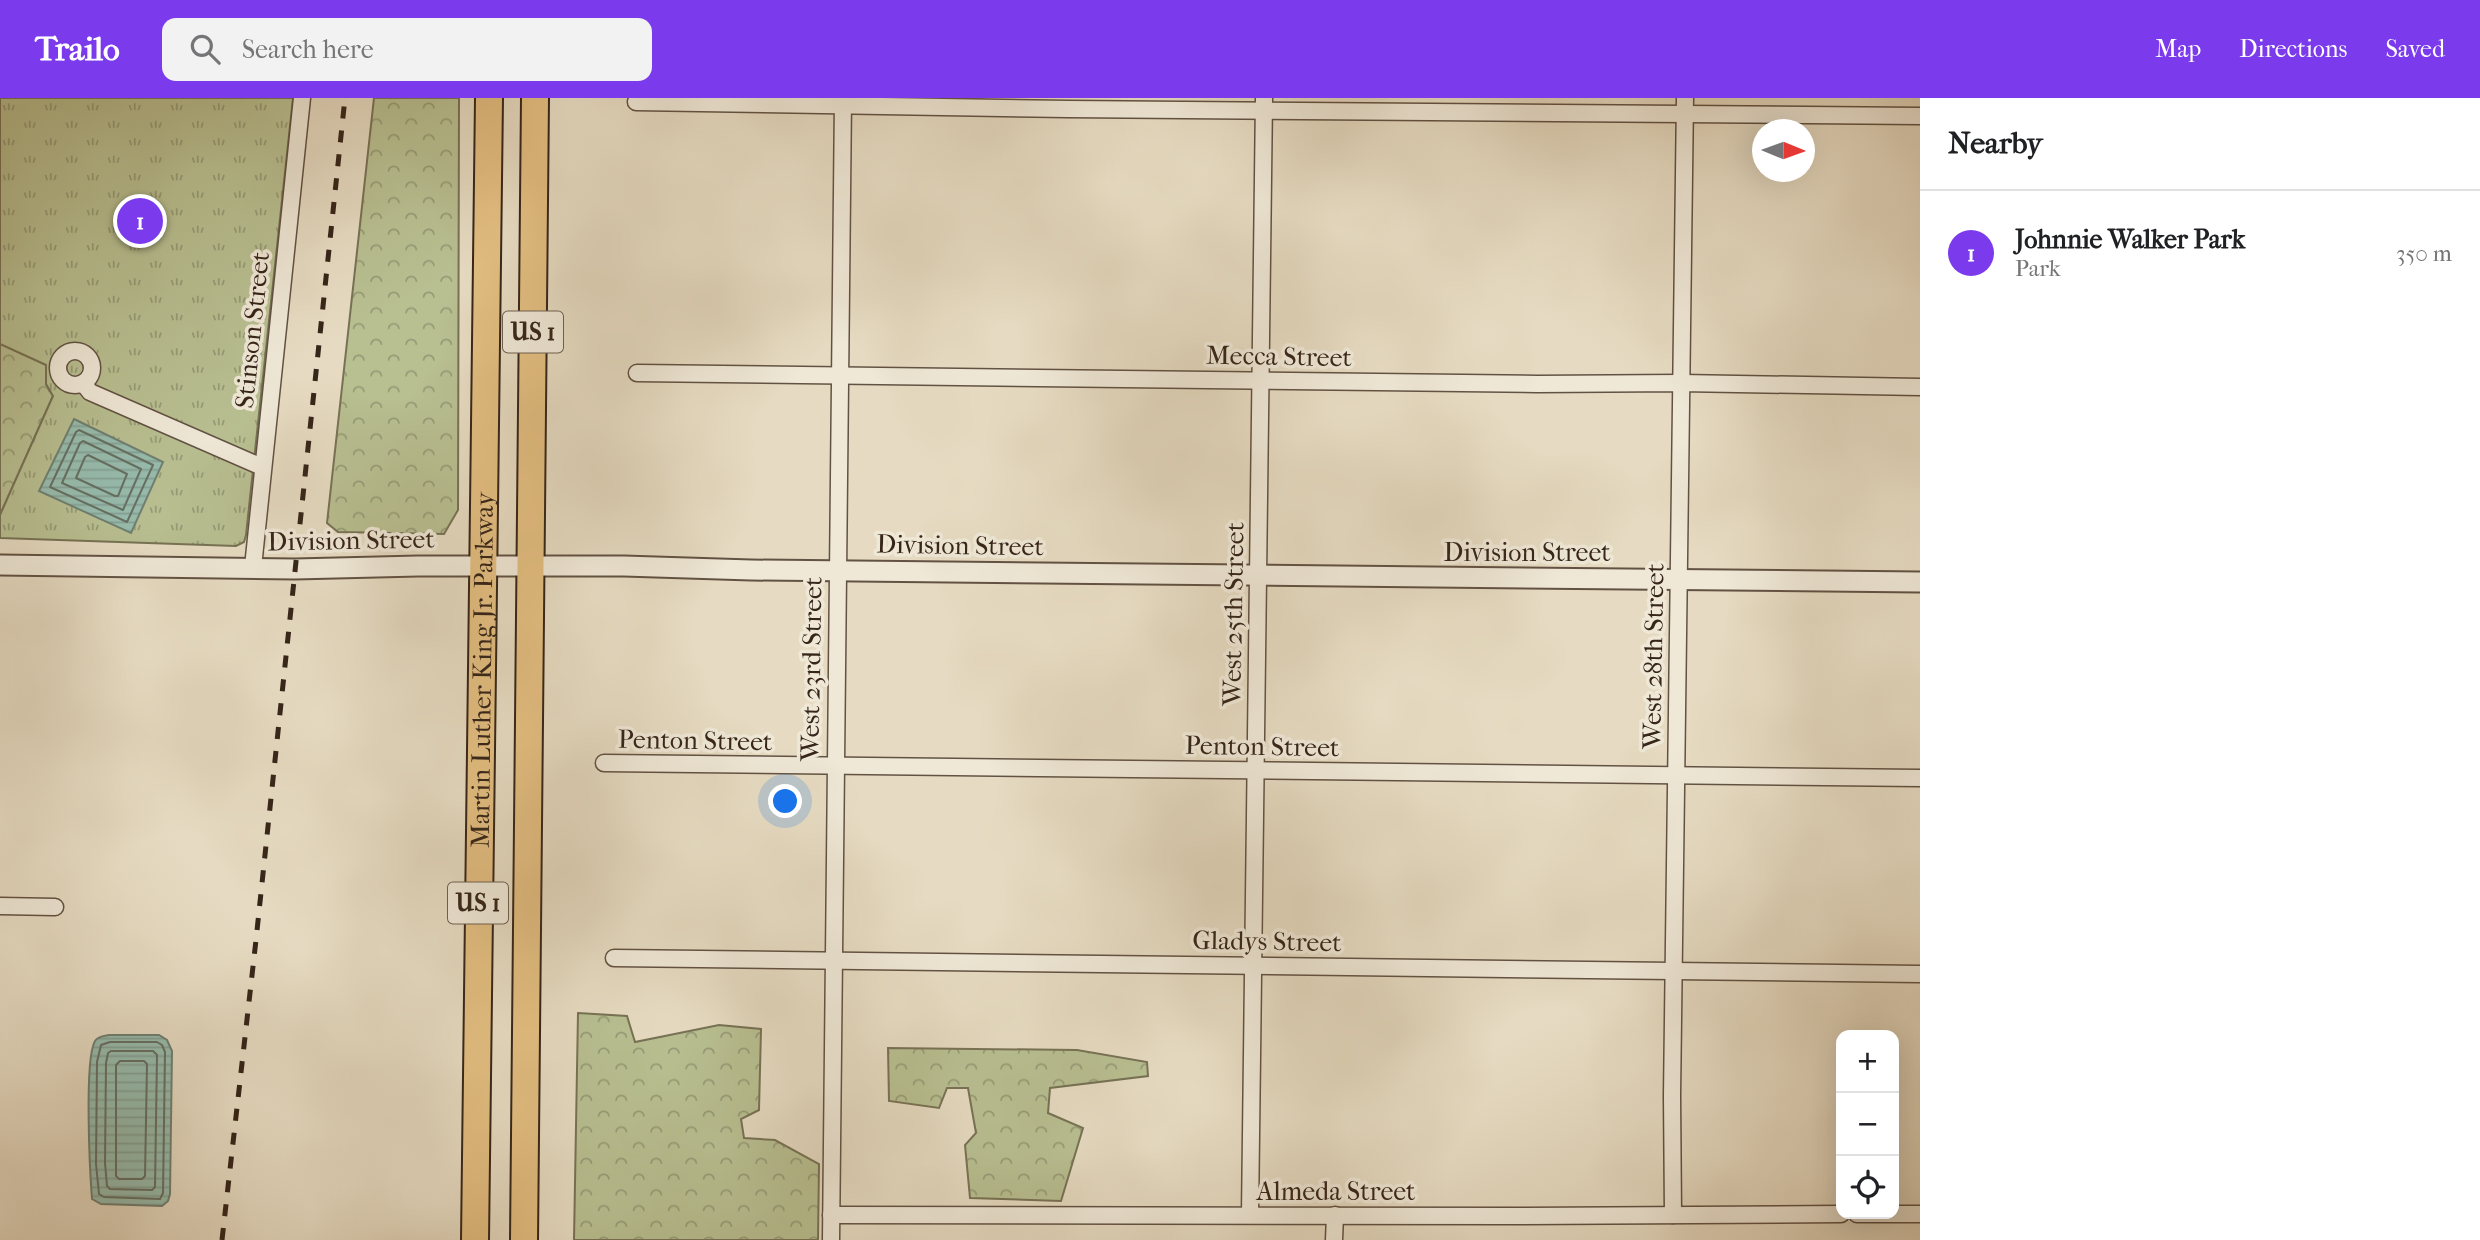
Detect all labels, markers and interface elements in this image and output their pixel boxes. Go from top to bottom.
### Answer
search box [162,18,652,81]
text: Trailo [35,30,120,69]
icon: search [186,30,224,68]
text: Search here [242,34,374,65]
text: Map [2155,35,2201,63]
text: Directions [2239,35,2347,63]
text: Saved [2385,35,2445,63]
north arrow [1752,119,1815,182]
text: Nearby [1948,126,2043,161]
pin: 1 [117,195,163,247]
text: Johnnie Walker Park [2015,224,2245,255]
text: 1 [1967,240,1975,267]
text: 350 m [2396,240,2452,267]
street label: Stinson Street [229,249,276,410]
text: Park [2015,255,2061,282]
road number: US 1 [503,312,563,353]
street label: Mecca Street [1206,340,1353,373]
street label: Martin Luther King Jr. Parkway [465,491,500,848]
street label: West 25th Street [1216,521,1251,707]
street label: Division Street [267,524,436,557]
street label: Division Street [876,529,1045,562]
street label: Division Street [1443,537,1611,568]
street label: West 28th Street [1636,562,1671,750]
street label: West 23rd Street [794,576,829,762]
street label: Penton Street [618,724,773,757]
street label: Penton Street [1185,730,1340,763]
your location [768,784,802,818]
road number: US 1 [448,882,508,924]
street label: Gladys Street [1192,925,1342,958]
map controls [1836,1030,1899,1219]
button: + [1836,1030,1899,1093]
button: − [1836,1093,1899,1156]
button: locate [1836,1156,1899,1219]
street label: Almeda Street [1256,1176,1416,1207]

